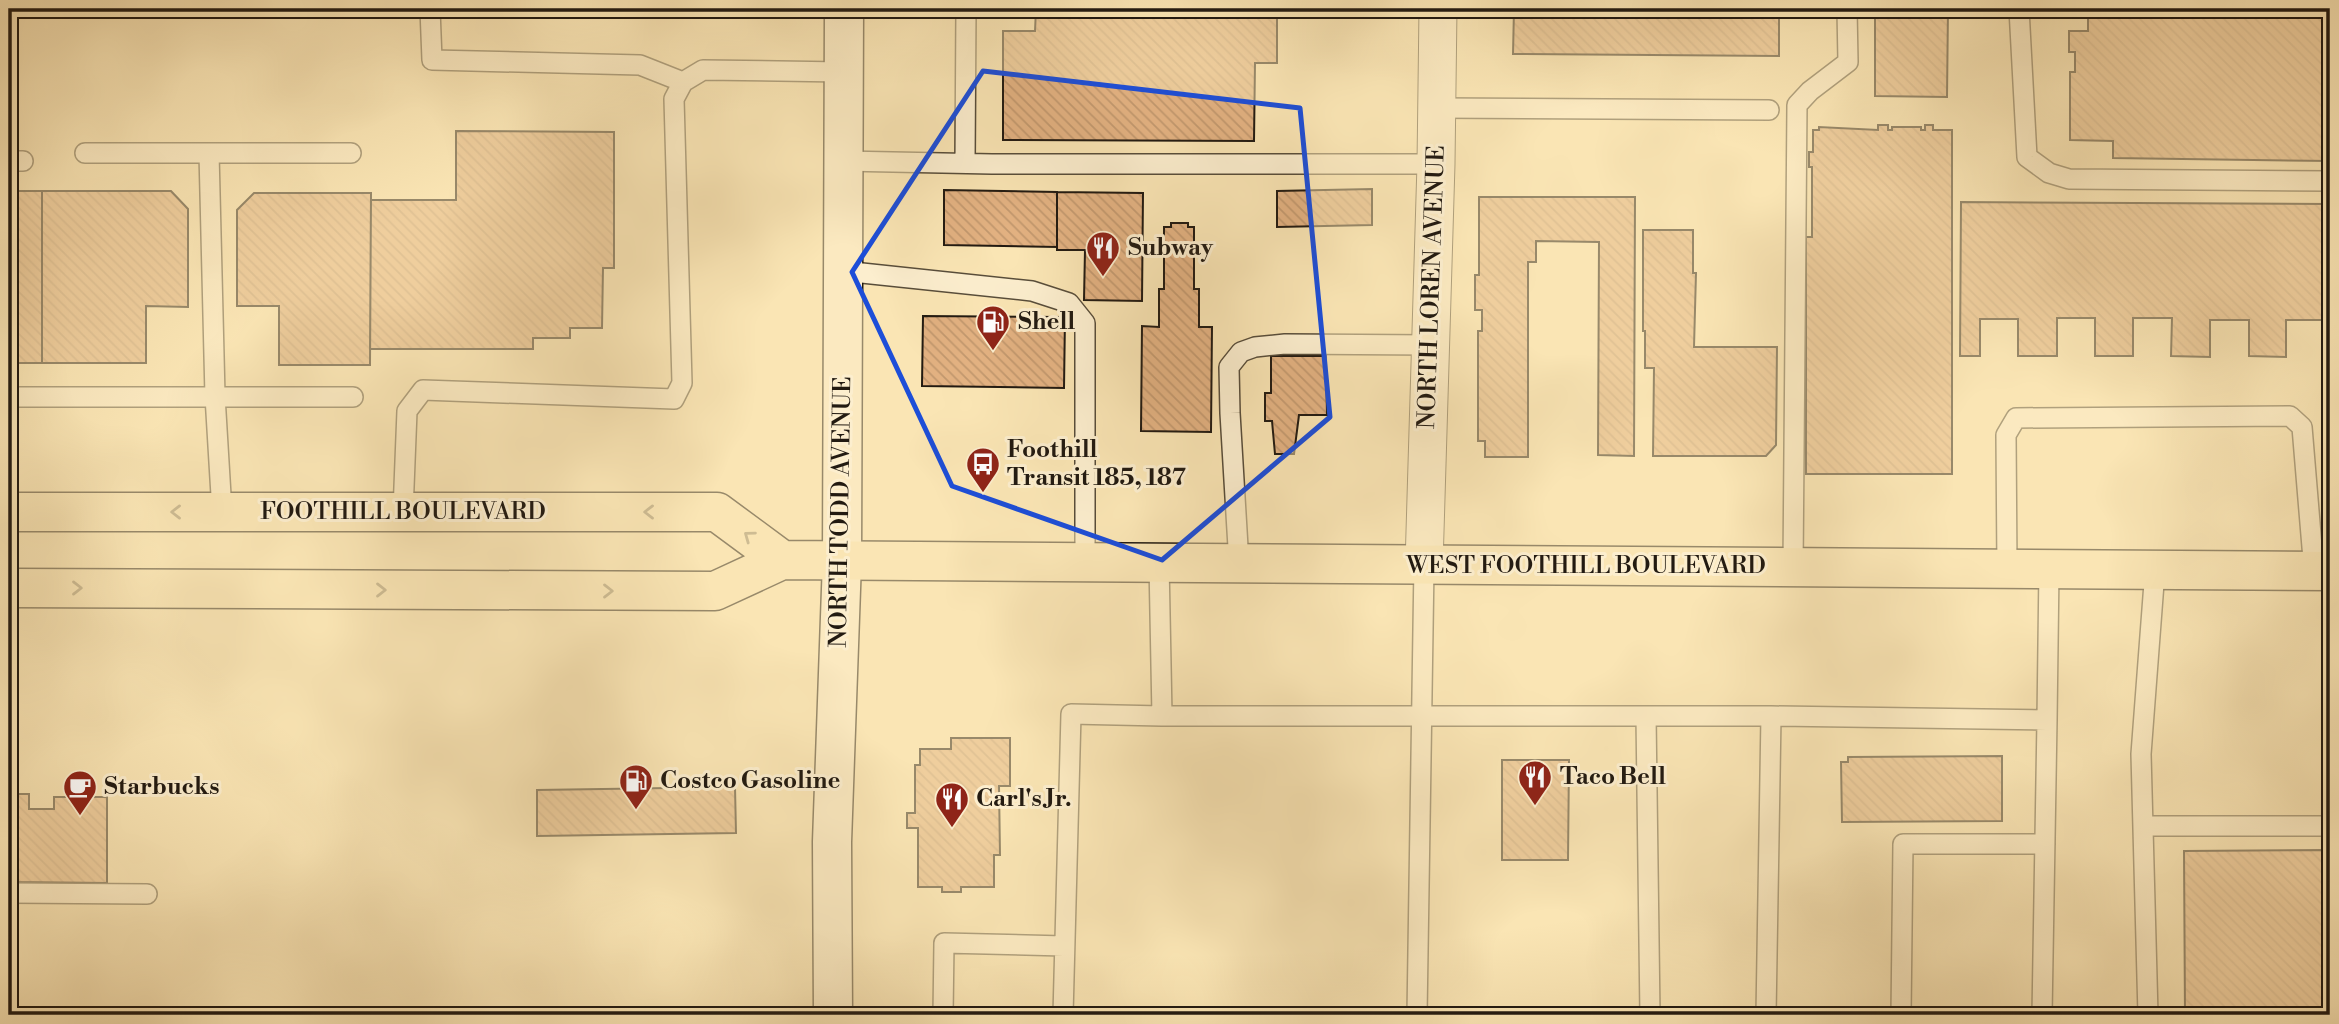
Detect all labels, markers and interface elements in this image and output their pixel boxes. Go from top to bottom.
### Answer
street label: NORTH LOREN AVENUE [1412,145,1452,429]
restaurant icon: Subway [1084,229,1122,278]
place label: Subway [1128,233,1214,263]
fuel station icon: Shell [974,303,1012,352]
place label: Shell [1018,307,1075,337]
street label: NORTH TODD AVENUE [824,376,858,648]
place label: Foothill Transit 185, 187 [1007,435,1186,493]
bus stop icon: Foothill Transit 185, 187 [964,445,1002,494]
street label: FOOTHILL BOULEVARD [260,497,546,527]
one-way arrow [170,504,181,520]
one-way arrow [643,504,653,520]
one-way arrow [744,532,757,545]
street label: WEST FOOTHILL BOULEVARD [1405,551,1766,581]
one-way arrow [72,580,83,596]
one-way arrow [376,582,387,598]
one-way arrow [604,583,614,599]
restaurant icon: Taco Bell [1516,758,1554,807]
fuel station icon: Costco Gasoline [617,762,655,811]
place label: Taco Bell [1560,762,1666,792]
place label: Costco Gasoline [660,766,840,796]
cafe icon: Starbucks [61,768,99,817]
place label: Starbucks [104,772,220,802]
restaurant icon: Carl's Jr. [933,780,971,829]
place label: Carl's Jr. [976,784,1072,814]

